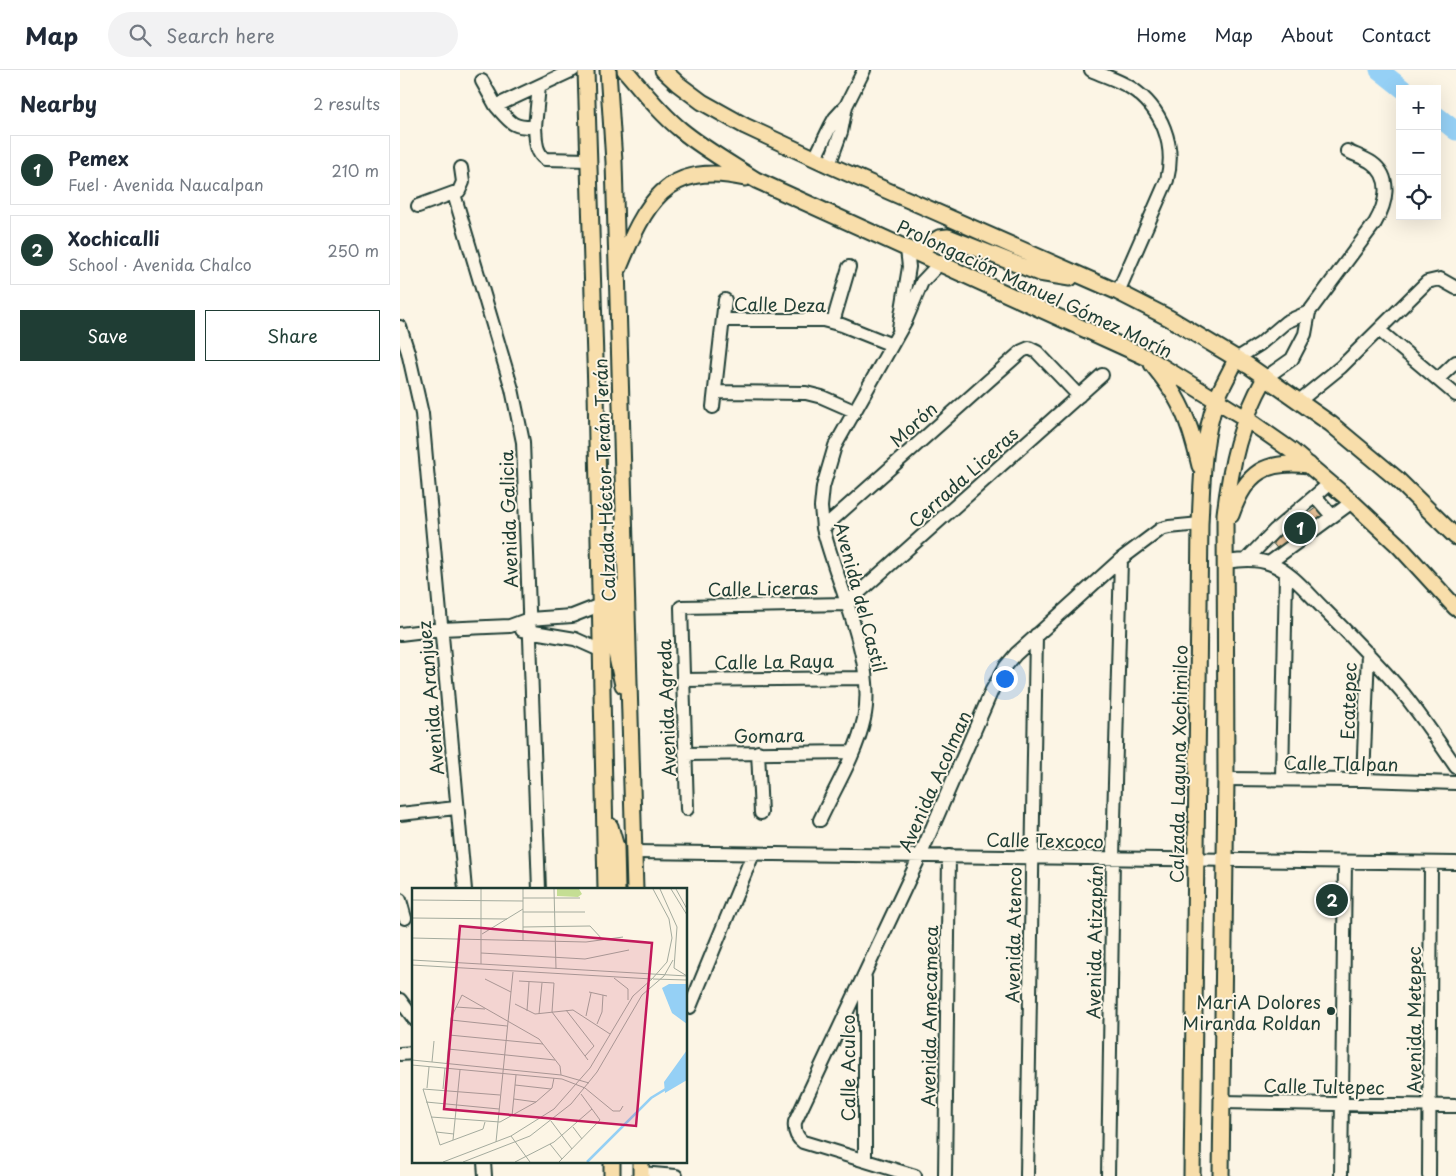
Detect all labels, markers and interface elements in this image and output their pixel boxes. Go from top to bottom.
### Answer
search box [108,12,458,57]
text: Map [25,17,78,53]
icon: search [126,21,154,49]
text: Search here [166,21,275,49]
text: Home [1136,21,1186,48]
text: Map [1214,21,1253,48]
text: About [1281,21,1333,48]
text: Contact [1361,21,1431,48]
map controls [1396,85,1441,220]
button: + [1396,85,1441,130]
text: Nearby [20,87,97,119]
text: 2 results [313,91,380,115]
button: − [1396,130,1441,175]
text: Pemex [68,144,129,172]
text: 1 [33,158,41,182]
text: 210 m [331,158,379,182]
text: Fuel · Avenida Naucalpan [68,172,264,196]
button: locate [1396,175,1441,220]
street label: Prolongación Manuel Gómez Morín [893,212,1177,364]
text: Xochicalli [68,224,160,252]
text: 2 [31,238,43,262]
text: 250 m [328,238,379,262]
text: School · Avenida Chalco [68,252,252,276]
street label: Calle Deza [734,290,827,318]
button: Save [20,310,195,361]
button: Share [205,310,380,361]
street label: Calzada Héctor Terán Terán [586,358,622,602]
street label: Morón [883,395,943,453]
street label: Cerrada Liceras [902,420,1024,534]
street label: Avenida Galicia [492,449,524,588]
pin: 1 [1284,509,1316,547]
street label: Avenida del Castil [828,519,894,675]
street label: Calle Liceras [707,574,819,602]
street label: Avenida Aranjuez [410,619,450,776]
street label: Avenida Agreda [650,638,682,777]
street label: Calzada Laguna Xochimilco [1162,645,1194,883]
street label: Calle La Raya [714,646,835,676]
street label: Ecatepec [1333,662,1363,740]
your location [992,666,1018,692]
street label: Avenida Acolman [891,706,977,856]
street label: Gomara [733,721,805,749]
street label: Calle Tlalpan [1283,748,1399,778]
street label: Calle Texcoco [986,825,1104,855]
street label: Avenida Atizapán [1079,865,1109,1019]
street label: Avenida Atenco [998,867,1028,1003]
pin: 2 [1316,881,1348,919]
inset map [412,888,688,1164]
street label: Avenida Amecameca [914,924,944,1107]
street label: Avenida Metepec [1400,946,1427,1094]
place label: MariA Dolores Miranda Roldan [1183,988,1321,1036]
marker: MariA Dolores Miranda Roldan [1325,1005,1337,1017]
street label: Calle Aculco [834,1015,861,1121]
street label: Calle Tultepec [1263,1071,1385,1101]

